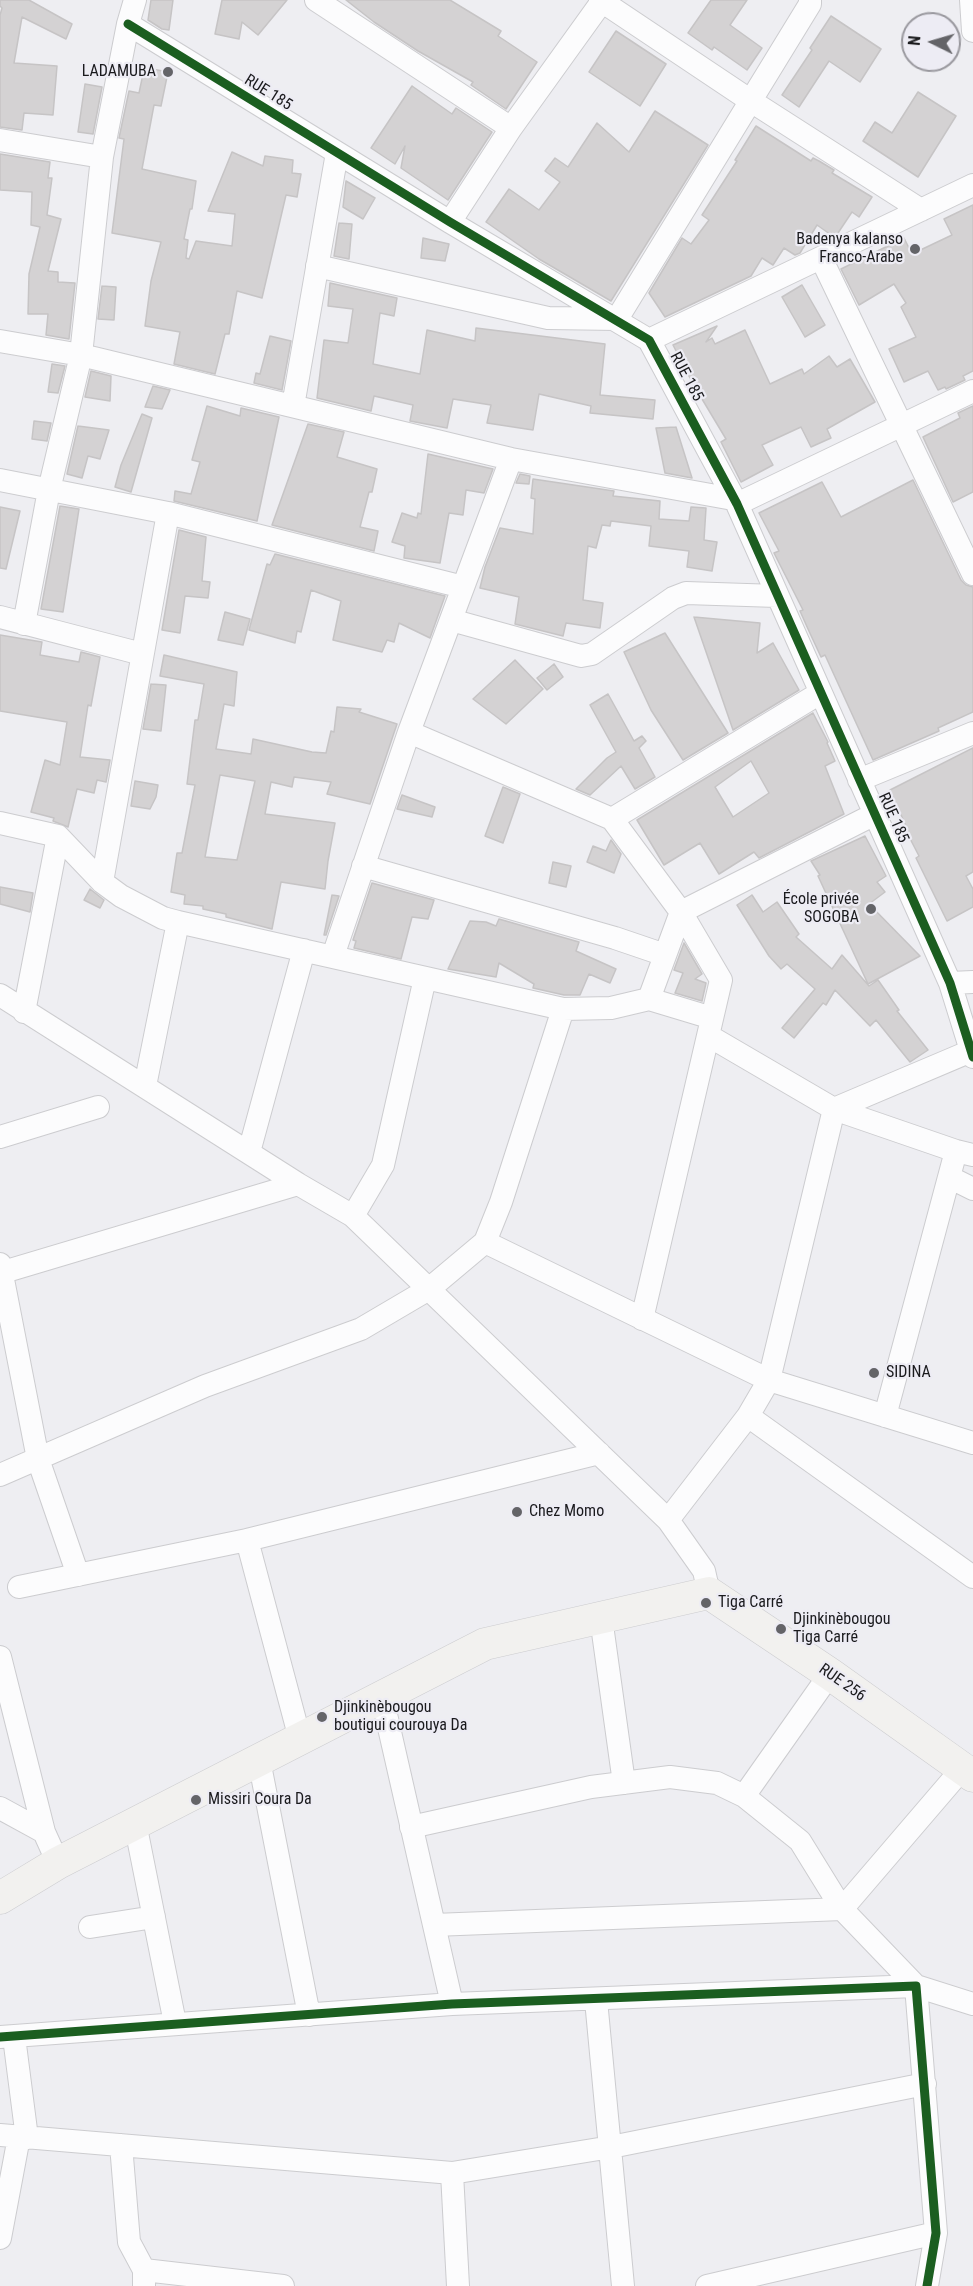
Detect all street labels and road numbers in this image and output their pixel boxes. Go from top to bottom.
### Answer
street label: RUE 185 [241,71,295,115]
street label: RUE 185 [665,349,707,405]
street label: RUE 185 [873,790,913,846]
street label: RUE 256 [815,1660,869,1706]

